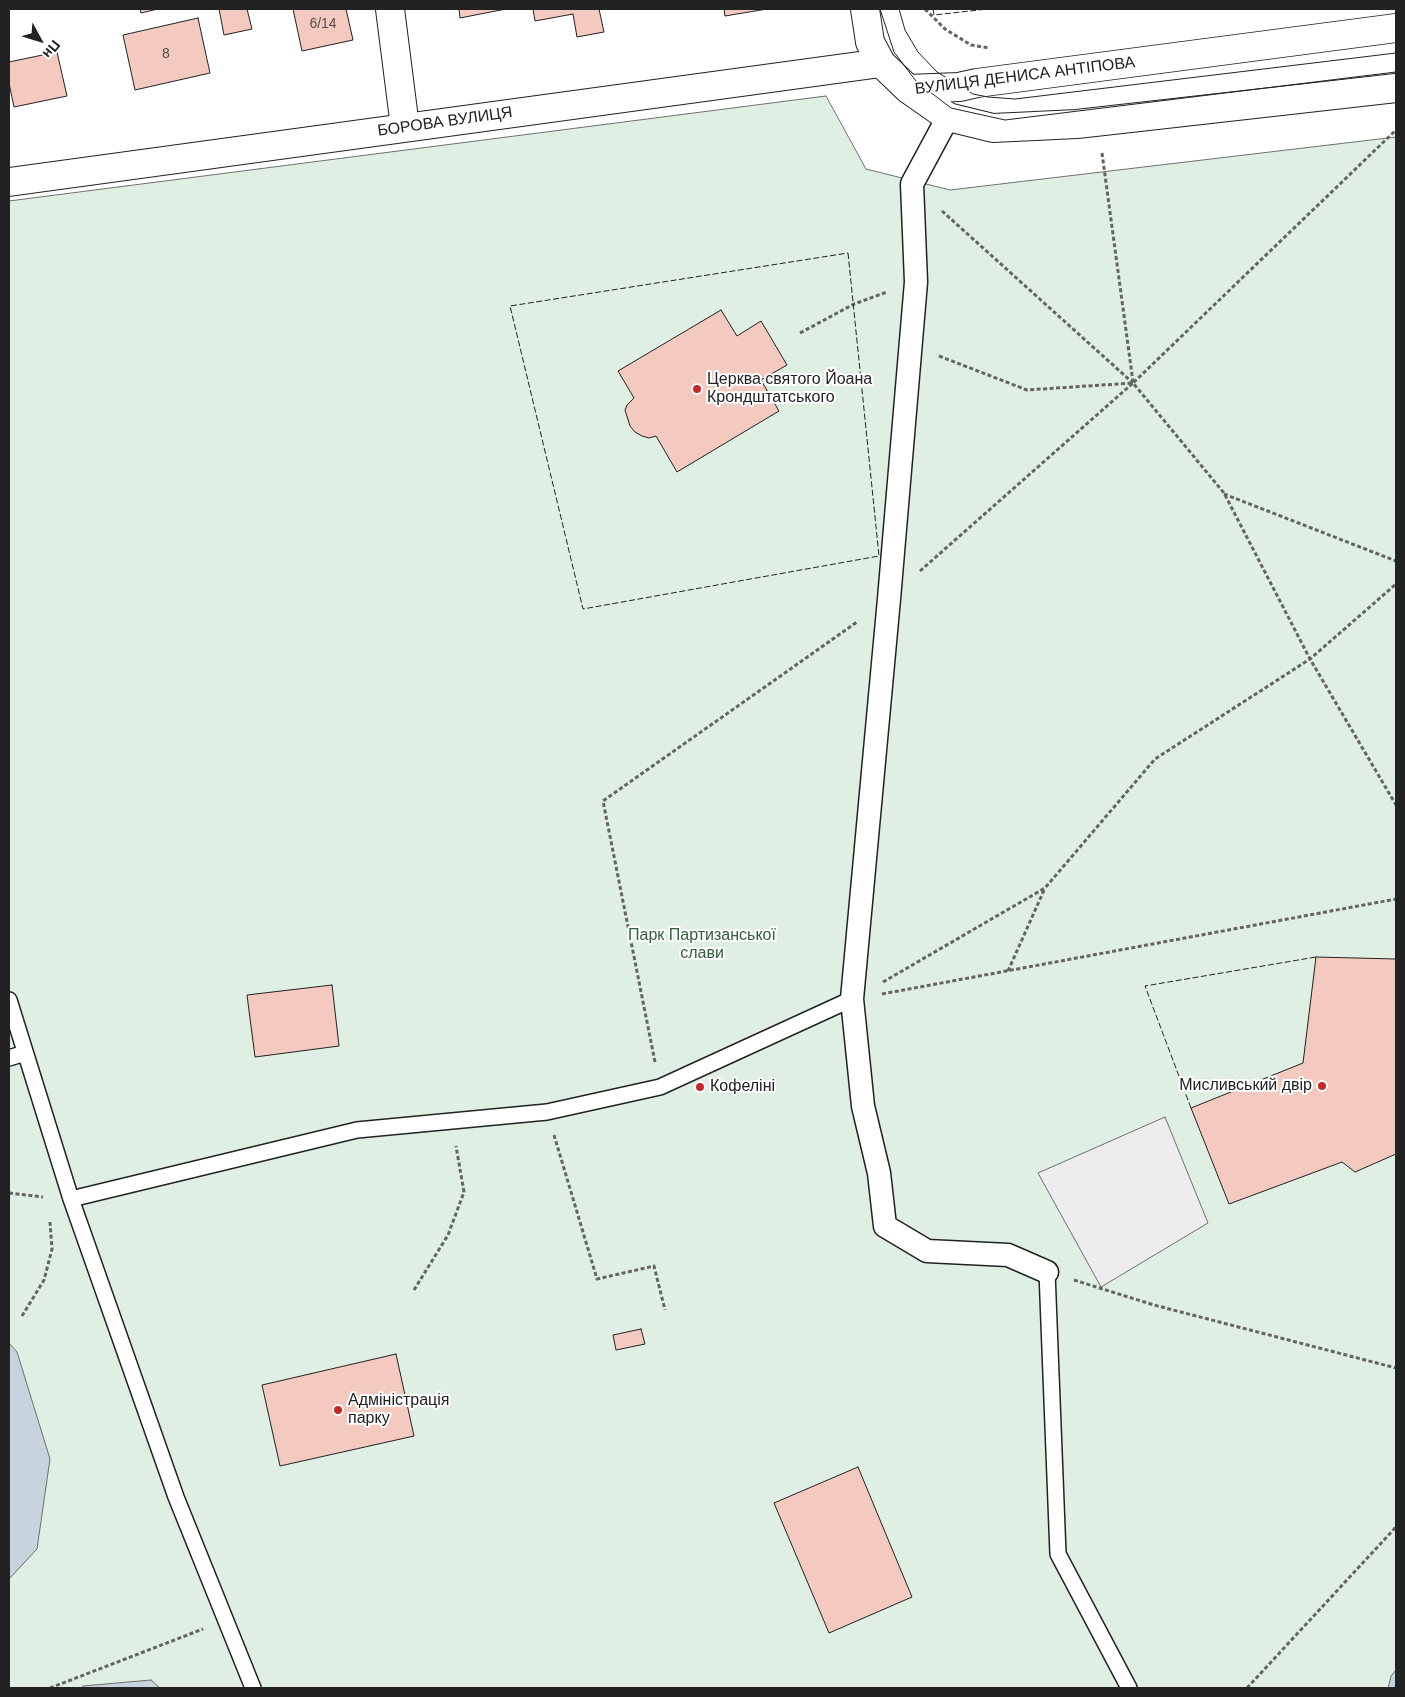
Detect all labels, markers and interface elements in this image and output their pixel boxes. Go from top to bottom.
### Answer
north arrow [15,15,65,65]
house number: 6/14 [309,16,337,32]
text: Пн [40,37,64,62]
house number: 8 [162,46,170,62]
street label: ВУЛИЦЯ ДЕНИСА АНТІПОВА [914,53,1136,99]
street label: БОРОВА ВУЛИЦЯ [376,103,514,141]
place label: Церква святого Йоана Крондштатського [707,370,872,408]
marker: Церква святого Йоана Крондштатського [691,383,703,395]
park label: Парк Партизанської слави [628,926,776,964]
place label: Мисливський двір [1179,1076,1312,1096]
place label: Кофеліні [710,1077,775,1097]
marker: Мисливський двір [1316,1080,1328,1092]
marker: Кофеліні [694,1081,706,1093]
place label: Адміністрація парку [348,1391,449,1429]
marker: Адміністрація парку [332,1404,344,1416]

